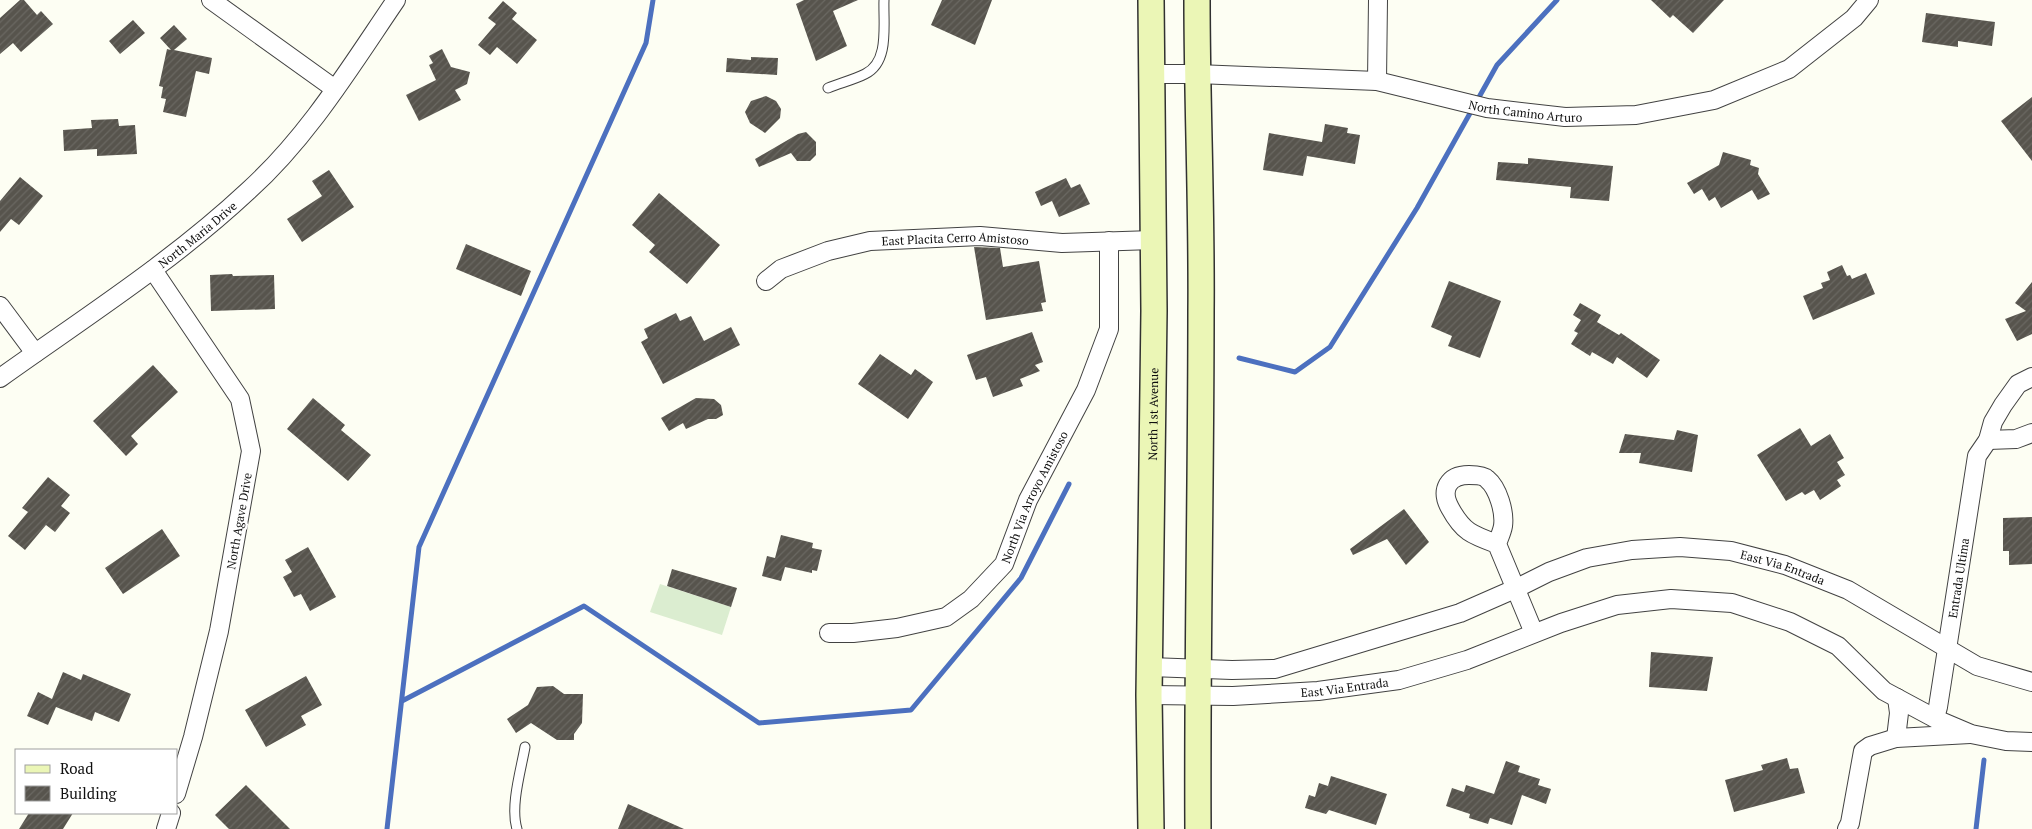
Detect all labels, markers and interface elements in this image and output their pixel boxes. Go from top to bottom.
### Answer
street label: North Camino Arturo [1467,96,1583,125]
street label: North Maria Drive [155,198,239,271]
street label: East Placita Cerro Amistoso [881,228,1030,248]
street label: North 1st Avenue [1145,368,1161,460]
street label: North Via Arroyo Amistoso [998,428,1071,565]
street label: North Agave Drive [223,472,255,570]
street label: Entrada Ultima [1944,537,1972,619]
street label: East Via Entrada [1739,546,1827,588]
street label: East Via Entrada [1300,674,1389,699]
legend [15,749,178,814]
text: Road [60,758,93,778]
text: Building [60,783,118,803]

